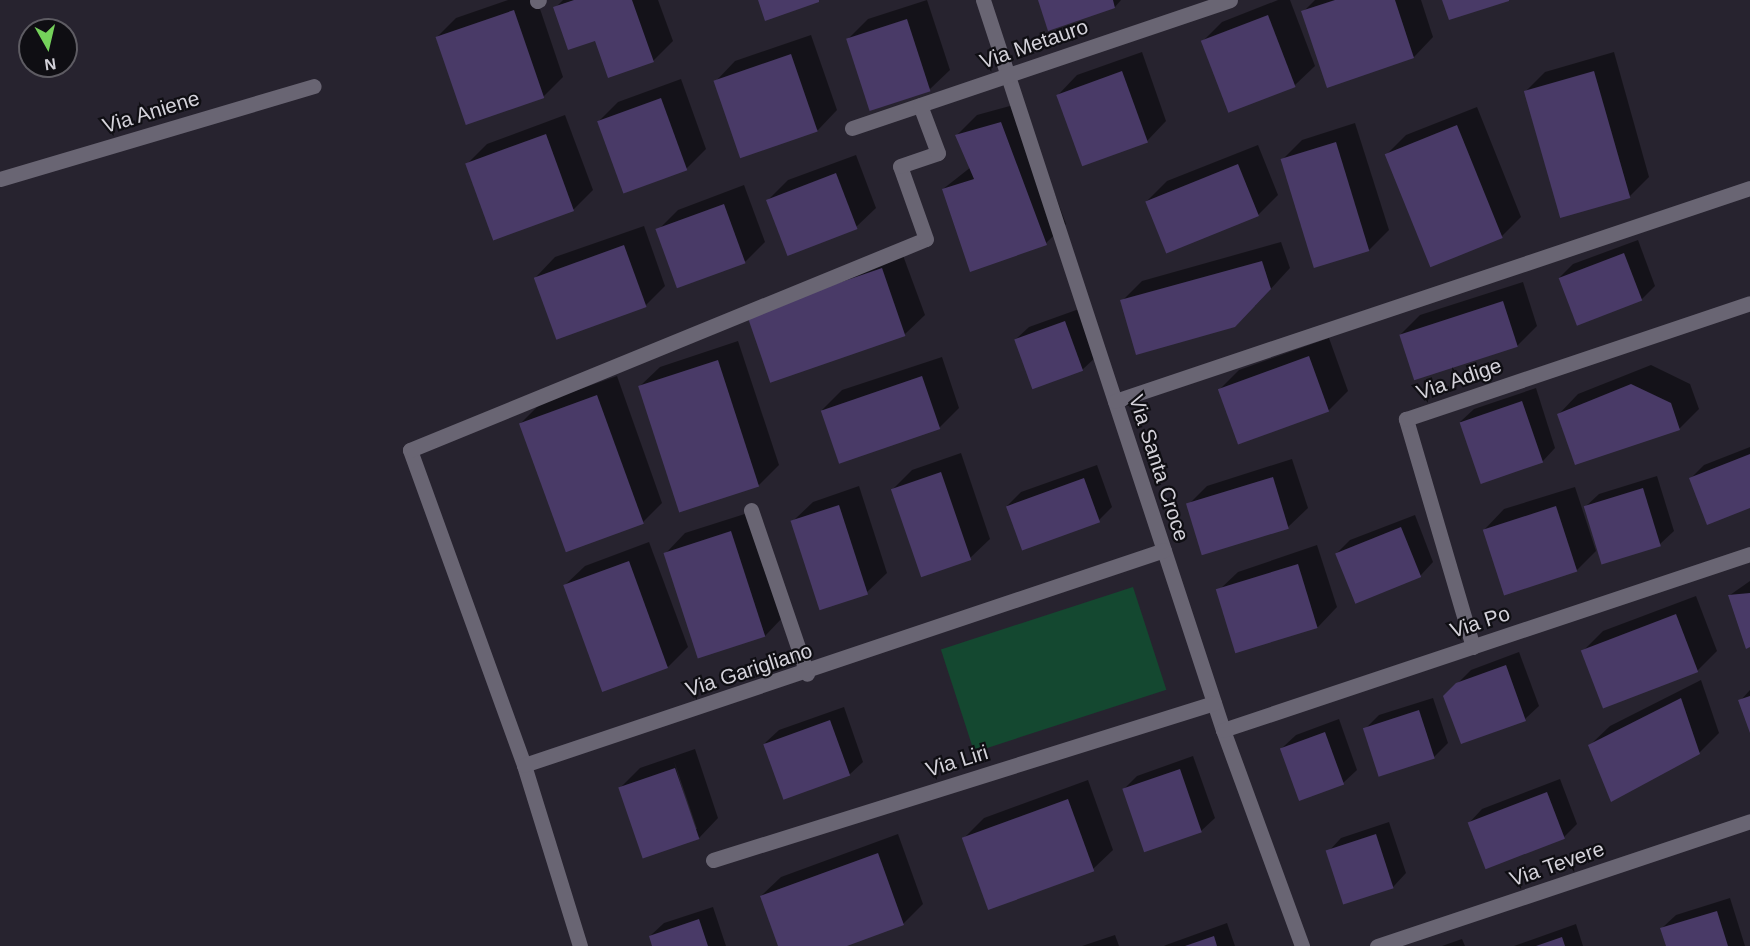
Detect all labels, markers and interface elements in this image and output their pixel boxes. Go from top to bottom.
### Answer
street label: Via Metauro [977,14,1091,74]
north arrow [18,18,78,78]
text: N [43,55,57,74]
street label: Via Aniene [99,85,203,139]
street label: Via Adige [1413,353,1505,405]
street label: Via Santa Croce [1123,392,1195,544]
street label: Via Po [1447,601,1513,643]
street label: Via Garigliano [683,638,815,702]
street label: Via Liri [923,740,991,782]
street label: Via Tevere [1506,836,1608,892]

